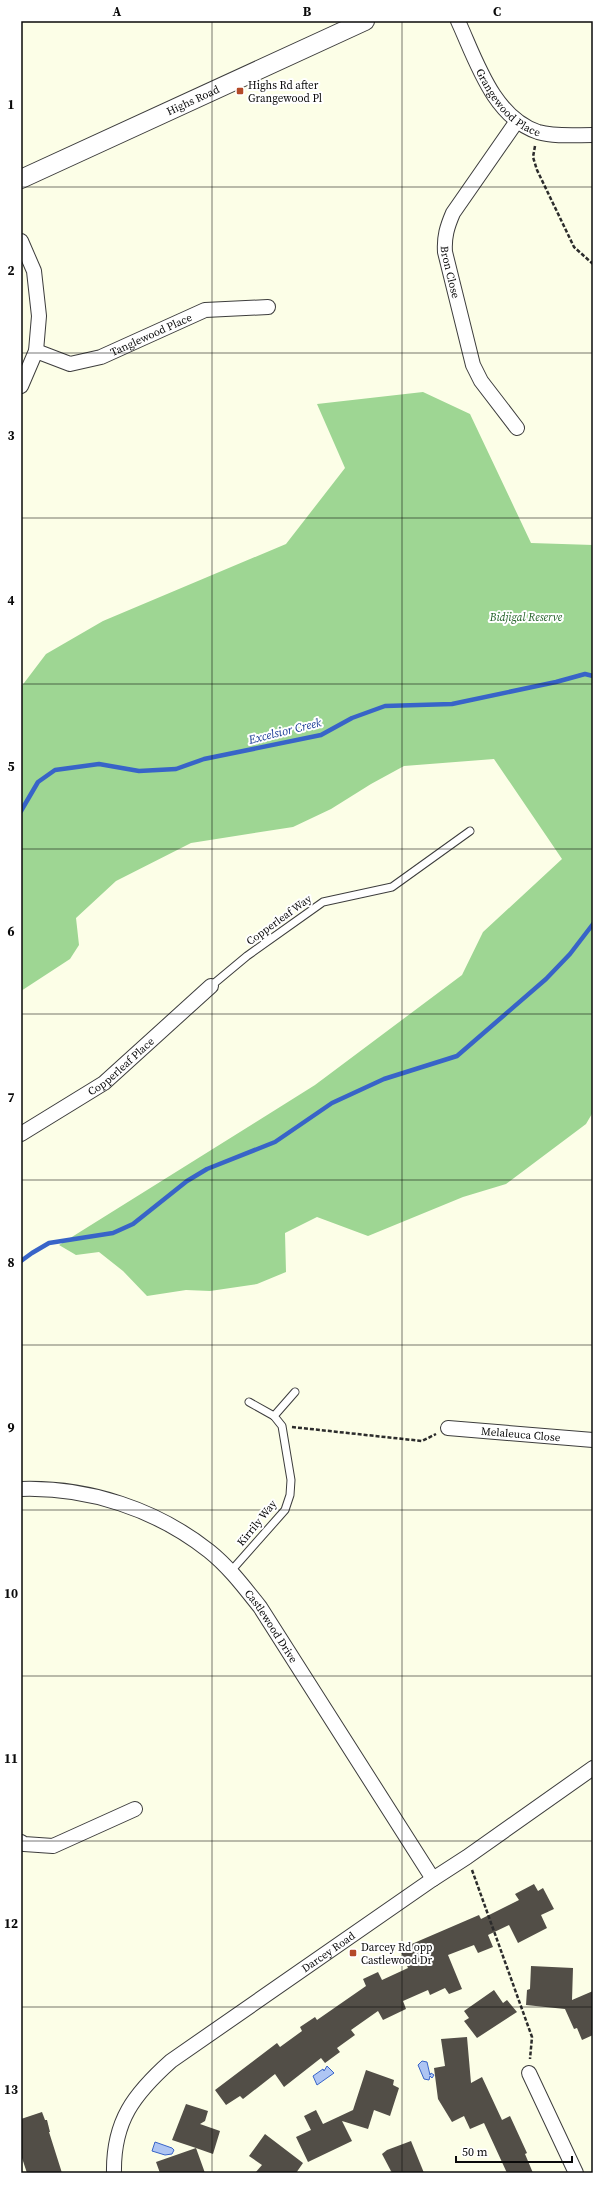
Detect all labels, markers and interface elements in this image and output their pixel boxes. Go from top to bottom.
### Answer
text: A [113,3,122,20]
text: B [303,3,312,20]
text: C [493,3,501,20]
street label: Grangewood Place [473,66,543,140]
place label: Highs Rd after Grangewood Pl [248,78,322,106]
street label: Highs Road [164,81,222,119]
marker: Highs Rd after Grangewood Pl [235,86,245,96]
text: 1 [7,96,15,113]
street label: Bron Close [437,246,464,300]
text: 2 [7,262,15,279]
street label: Tanglewood Place [108,309,195,359]
text: 3 [7,427,15,444]
text: 4 [7,592,15,609]
park label: Bidjigal Reserve [489,610,563,625]
water label: Excelsior Creek [246,714,323,748]
text: 5 [7,758,15,775]
street label: Copperleaf Way [243,891,315,949]
text: 6 [7,923,15,940]
street label: Copperleaf Place [85,1034,158,1099]
text: 7 [7,1089,15,1106]
text: 8 [7,1254,15,1271]
text: 9 [7,1419,15,1436]
street label: Melaleuca Close [481,1423,561,1445]
street label: Kirrily Way [234,1497,280,1549]
text: 10 [4,1585,18,1602]
street label: Castlewood Drive [241,1586,301,1666]
text: 11 [4,1750,18,1767]
text: 12 [4,1915,18,1932]
street label: Darcey Road [298,1928,358,1976]
place label: Darcey Rd opp Castlewood Dr [361,1940,433,1968]
marker: Darcey Rd opp Castlewood Dr [348,1948,358,1958]
text: 13 [4,2081,18,2098]
scale bar [456,2138,572,2164]
text: 50 m [462,2144,488,2160]

